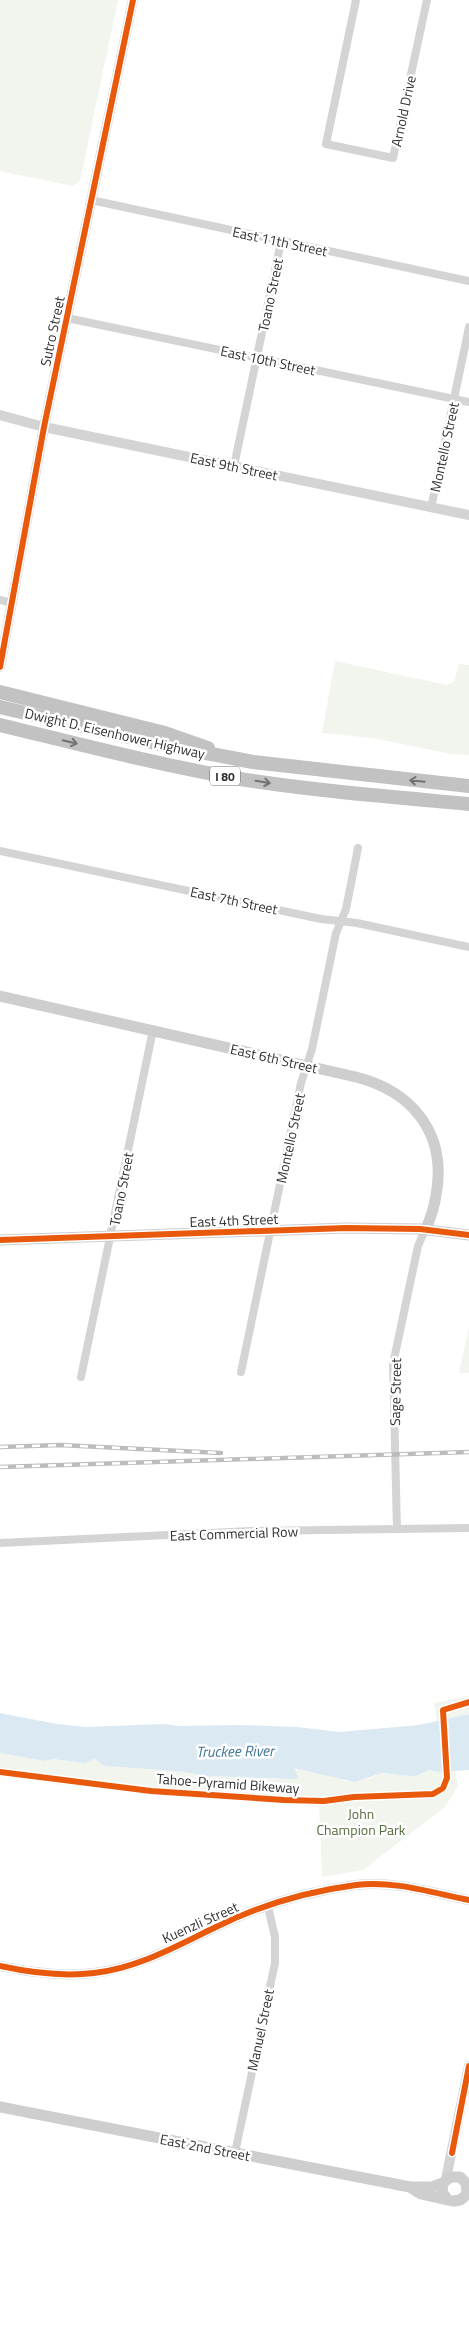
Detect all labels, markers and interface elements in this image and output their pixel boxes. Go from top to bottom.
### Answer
street label: Arnold Drive [385,73,421,149]
street label: East 11th Street [231,221,329,261]
street label: Toano Street [252,256,288,334]
street label: Sutro Street [34,294,70,368]
street label: East 10th Street [219,340,317,380]
street label: Montello Street [424,400,464,494]
street label: East 9th Street [188,447,280,486]
street label: Dwight D. Eisenhower Highway [23,702,207,764]
one-way arrow [62,738,78,747]
road number: I 80 [210,766,240,786]
one-way arrow [410,776,426,786]
one-way arrow [255,777,271,787]
street label: East 7th Street [188,881,280,920]
street label: East 6th Street [228,1038,320,1078]
street label: Montello Street [270,1091,310,1185]
street label: Toano Street [104,1150,138,1228]
street label: East 4th Street [189,1208,279,1232]
street label: Sage Street [384,1358,406,1426]
street label: East Commercial Row [170,1520,299,1546]
water label: Truckee River [196,1739,276,1763]
street label: Tahoe-Pyramid Bikeway [156,1768,300,1798]
park label: John Champion Park [316,1803,406,1840]
street label: Kuenzli Street [158,1896,242,1948]
street label: Manuel Street [241,1987,279,2073]
street label: East 2nd Street [158,2128,252,2166]

